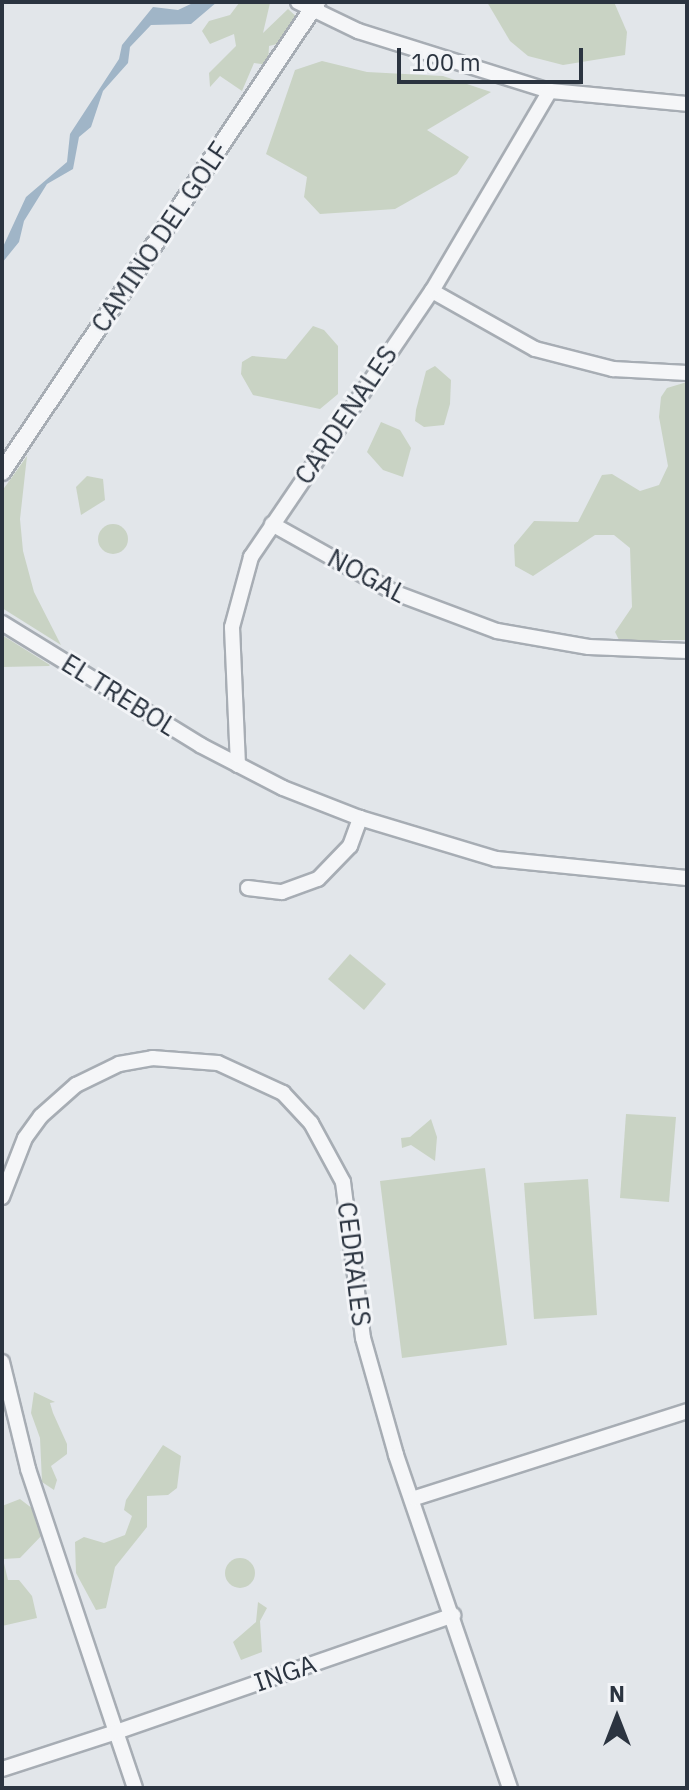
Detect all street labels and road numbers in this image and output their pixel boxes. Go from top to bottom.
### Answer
street label: CAMINO DEL GOLF [85,136,235,338]
street label: CARDENALES [288,340,404,490]
street label: NOGAL [322,542,412,610]
street label: EL TREBOL [56,647,182,743]
street label: CEDRALES [331,1200,377,1328]
street label: INGA [250,1648,320,1698]

